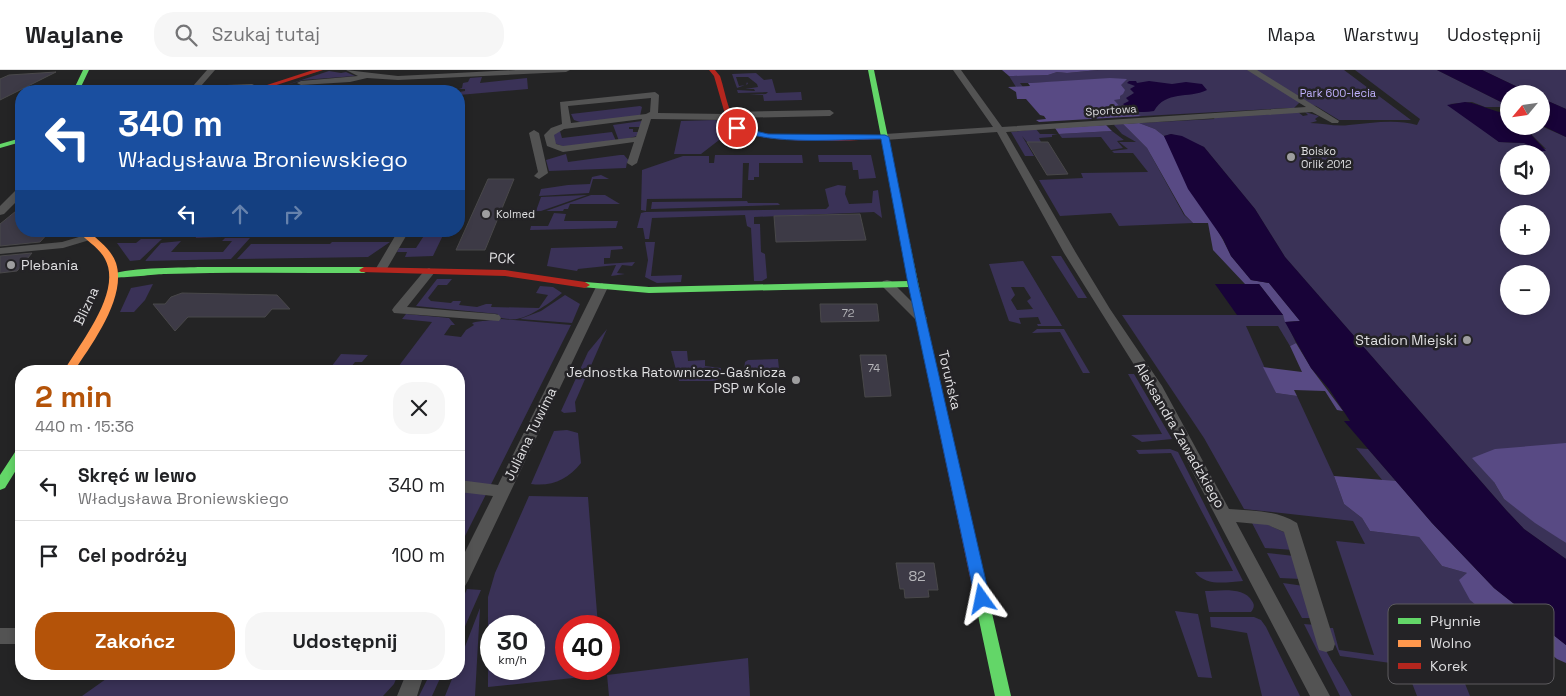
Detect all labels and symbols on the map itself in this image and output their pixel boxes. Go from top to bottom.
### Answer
north arrow [1500,85,1550,135]
park label: Park 600-lecia [1300,86,1377,100]
street label: Sportowa [1085,101,1138,119]
pin [716,107,758,149]
place label: Boisko Orlik 2012 [1301,144,1352,171]
marker: Boisko Orlik 2012 [1285,151,1297,163]
place label: Kolmed [496,207,535,221]
marker: Kolmed [480,208,492,220]
street label: PCK [489,248,516,268]
place label: Plebania [21,256,78,274]
marker: Plebania [5,259,17,271]
street label: Blizna [69,284,103,328]
house number: 72 [842,306,855,320]
place label: Stadion Miejski [1355,331,1457,349]
marker: Stadion Miejski [1461,334,1473,346]
street label: Toruńska [934,348,966,412]
street label: Aleksandra Zawadzkiego [1131,359,1229,511]
house number: 74 [868,361,880,375]
place label: Jednostka Ratowniczo-Gaśnicza PSP w Kole [566,363,786,397]
marker: Jednostka Ratowniczo-Gaśnicza PSP w Kole [790,374,802,386]
street label: Juliana Tuwima [500,384,560,484]
house number: 82 [908,567,926,585]
position arrow [955,572,1007,624]
legend [1388,604,1554,684]
text: Płynnie [1430,612,1481,630]
speed limit sign: 40 [555,615,620,680]
text: Wolno [1430,634,1471,652]
text: Korek [1430,657,1468,675]

